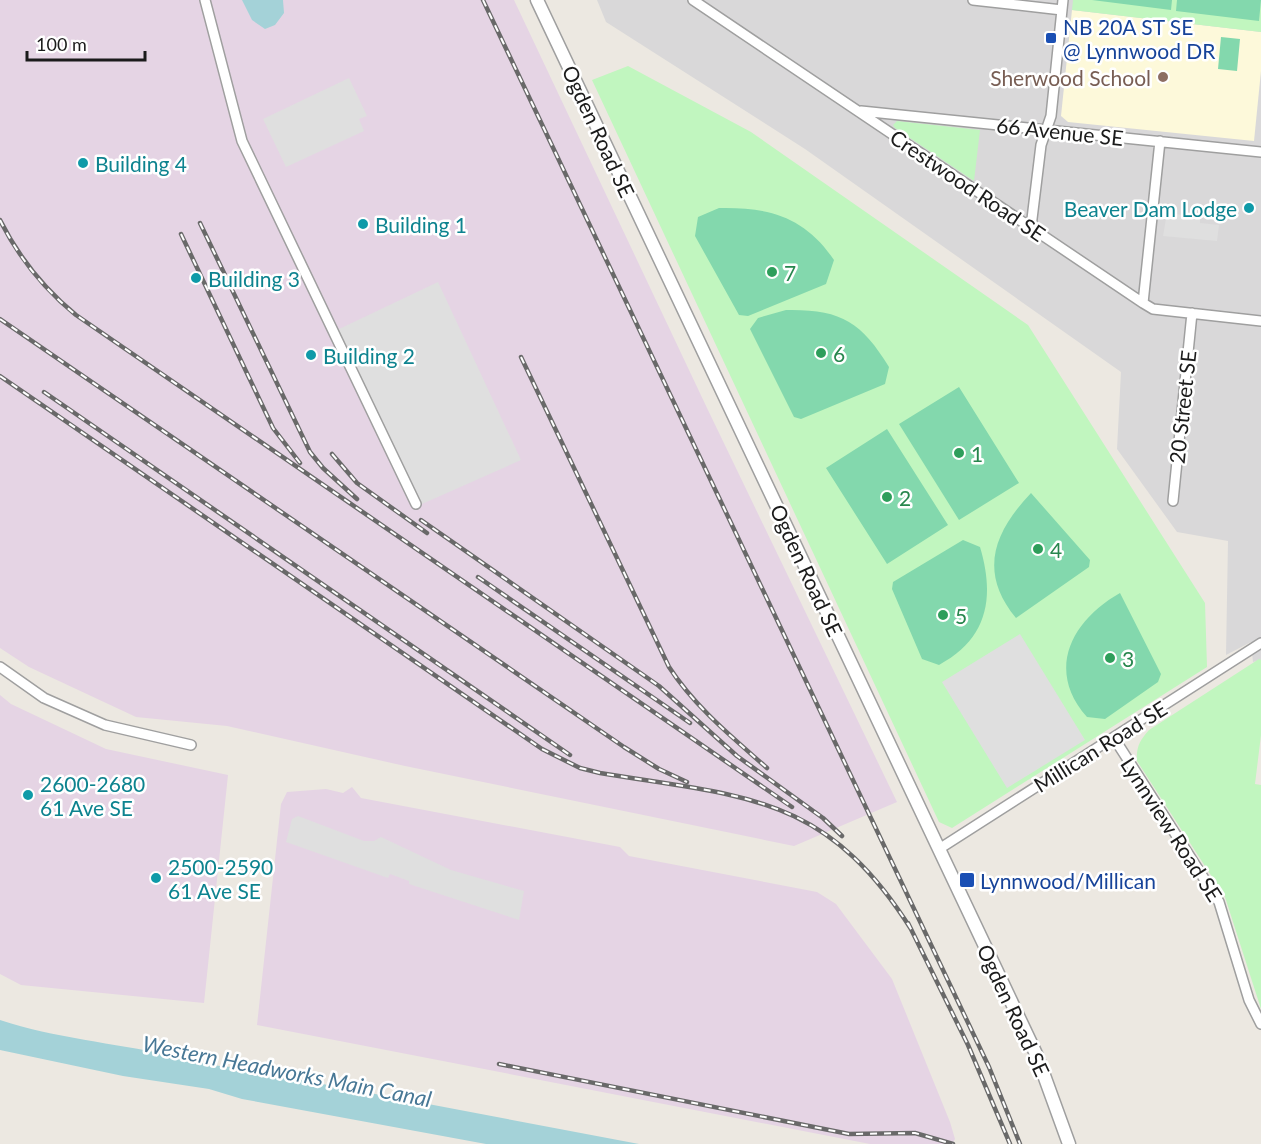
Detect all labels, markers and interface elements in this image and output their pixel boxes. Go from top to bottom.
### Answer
place label: NB 20A ST SE @ Lynnwood DR [1063,14,1216,63]
scale bar [27,24,146,62]
marker: NB 20A ST SE @ Lynnwood DR [1044,31,1058,45]
text: 100 m [36,33,87,55]
street label: Ogden Road SE [558,61,640,201]
place label: Sherwood School [990,65,1151,90]
marker: Sherwood School [1156,70,1170,84]
street label: 66 Avenue SE [995,112,1125,150]
street label: Crestwood Road SE [886,124,1050,246]
place label: Building 4 [95,151,187,176]
marker: Building 4 [76,156,90,170]
place label: Beaver Dam Lodge [1064,196,1237,221]
marker: Beaver Dam Lodge [1242,201,1256,215]
place label: Building 1 [375,212,467,237]
marker: Building 1 [356,217,370,231]
place label: 7 [784,260,796,285]
marker: 7 [765,265,779,279]
place label: Building 3 [208,266,300,291]
marker: Building 3 [189,271,203,285]
place label: 6 [833,341,845,366]
place label: Building 2 [323,343,415,368]
marker: 6 [814,346,828,360]
marker: Building 2 [304,348,318,362]
street label: 20 Street SE [1164,349,1200,465]
place label: 1 [971,441,983,466]
marker: 1 [952,446,966,460]
place label: 2 [899,485,911,510]
marker: 2 [880,490,894,504]
street label: Ogden Road SE [766,500,848,640]
place label: 4 [1050,537,1062,562]
marker: 4 [1031,542,1045,556]
place label: 5 [955,603,967,628]
marker: 5 [936,608,950,622]
place label: 3 [1122,646,1134,671]
marker: 3 [1103,651,1117,665]
street label: Millican Road SE [1029,695,1171,797]
street label: Lynnview Road SE [1116,752,1228,906]
place label: 2600-2680 61 Ave SE [40,771,145,820]
marker: 2600-2680 61 Ave SE [21,788,35,802]
place label: 2500-2590 61 Ave SE [168,854,273,903]
place label: Lynnwood/Millican [980,868,1156,893]
marker: 2500-2590 61 Ave SE [149,871,163,885]
marker: Lynnwood/Millican [958,871,976,889]
street label: Ogden Road SE [973,940,1055,1080]
water label: Western Headworks Main Canal [140,1030,434,1112]

